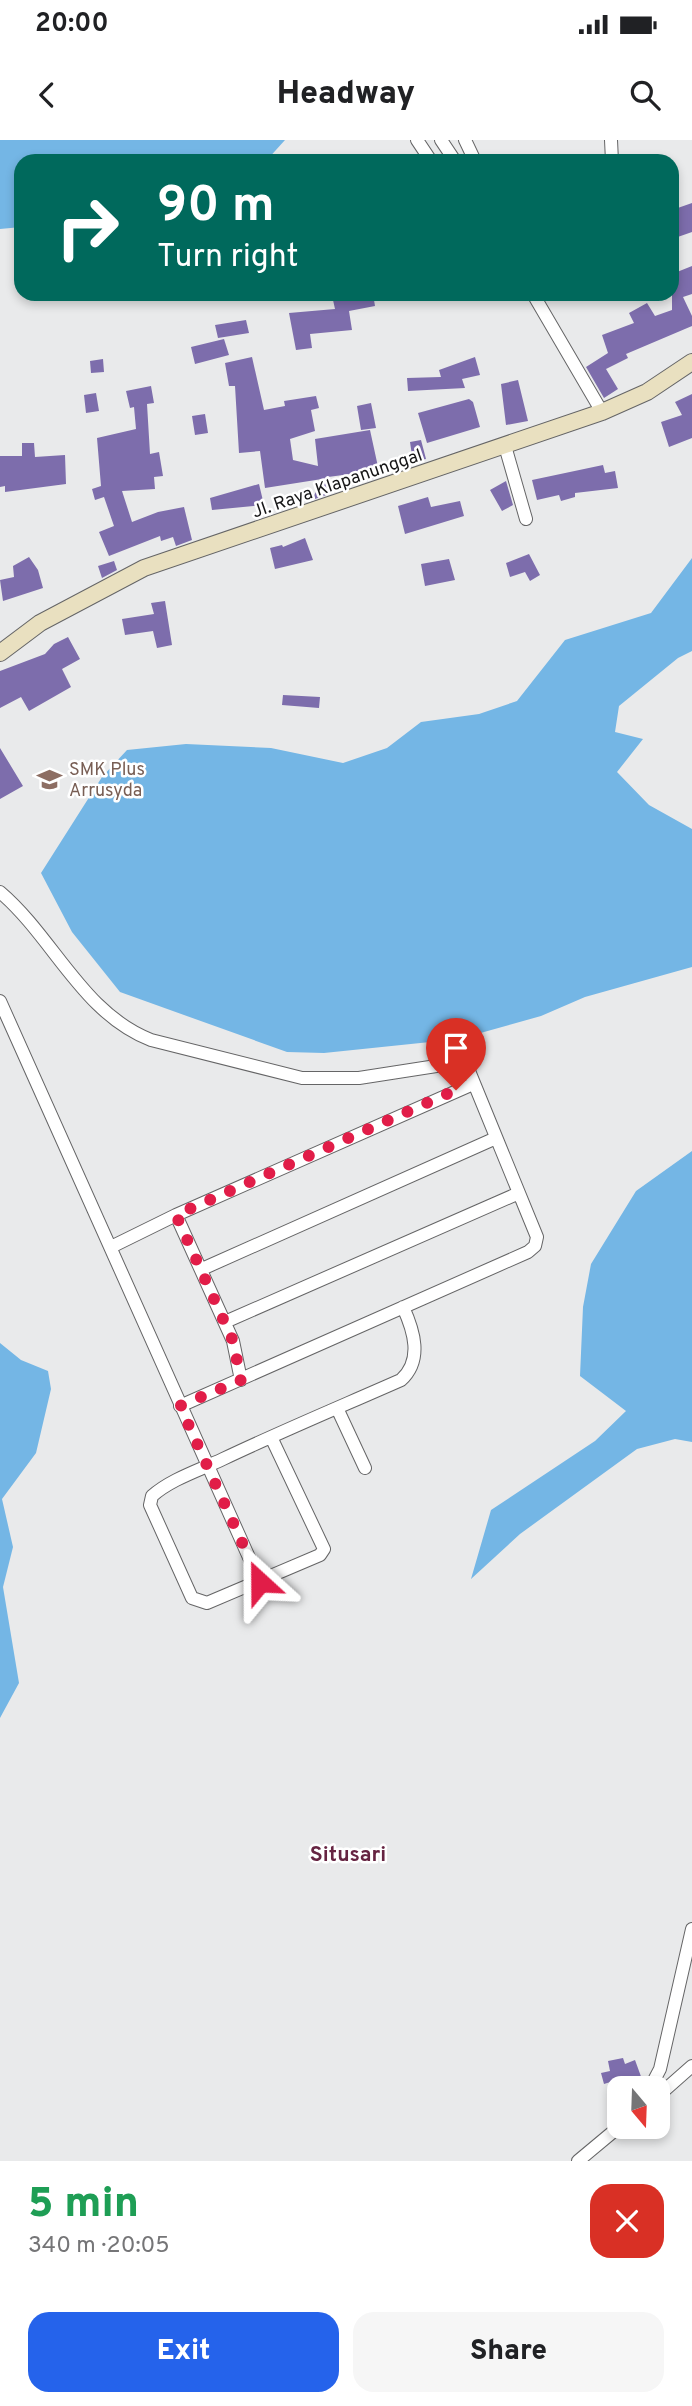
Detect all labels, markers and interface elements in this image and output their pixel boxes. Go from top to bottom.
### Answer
text: 20:00 [35,8,109,41]
text: Headway [277,75,415,115]
icon: back [28,76,66,114]
icon: search [626,76,664,114]
text: 90 m [157,177,275,239]
icon: right [42,182,133,273]
text: Turn right [157,238,299,278]
street label: Jl. Raya Klapanunggal [249,444,426,524]
place label: SMK Plus Arrusyda [69,759,145,803]
school or university icon: SMK Plus Arrusyda [35,765,63,793]
pin [426,1018,486,1090]
icon: arrive [437,1029,475,1067]
position arrow [223,1545,297,1619]
district label: Situsari [310,1842,386,1869]
north arrow [607,2076,670,2138]
map controls [607,2076,670,2139]
text: 5 min [28,2179,139,2232]
button: close [590,2184,664,2258]
text: 340 m · 20:05 [28,2232,170,2261]
button: Exit [28,2312,339,2392]
button: Share [353,2312,664,2392]

